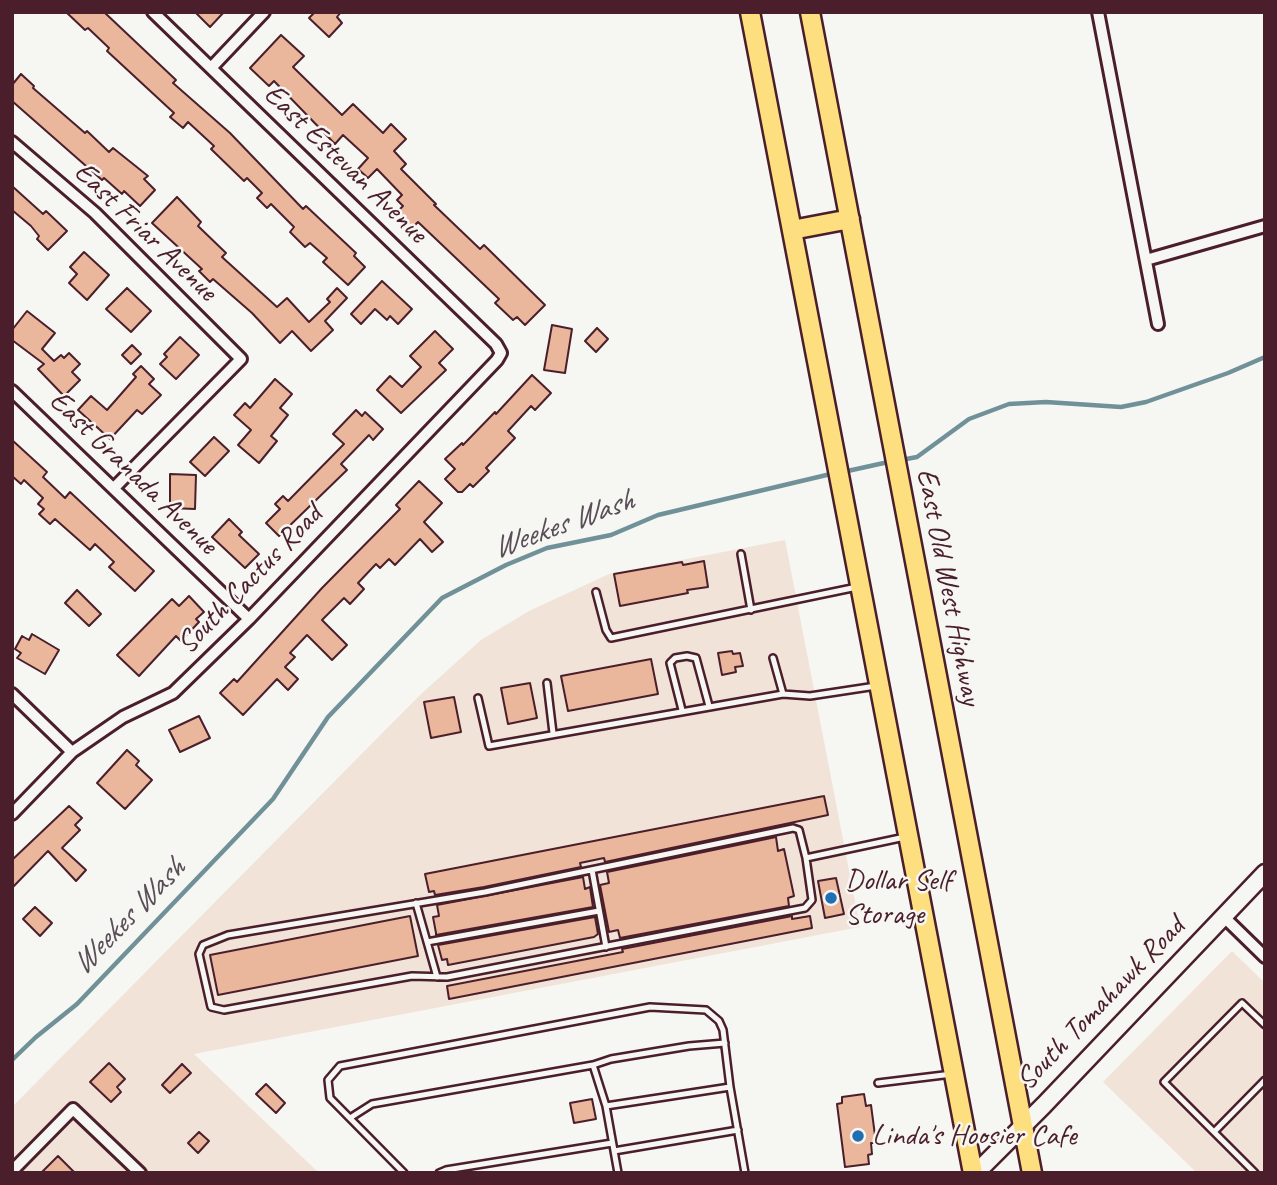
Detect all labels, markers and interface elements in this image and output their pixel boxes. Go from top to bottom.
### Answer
street label: East Estevan Avenue [256,77,434,251]
street label: East Friar Avenue [66,155,224,309]
street label: East Granada Avenue [41,383,225,563]
street label: East Old West Highway [907,466,989,708]
water label: Weekes Wash [487,482,639,568]
street label: South Cactus Road [170,498,330,662]
water label: Weekes Wash [64,851,194,983]
place label: Dollar Self Storage [845,863,951,934]
marker: Dollar Self Storage [823,890,839,906]
street label: South Tomahawk Road [1009,910,1193,1098]
place label: Linda's Hoosier Cafe [872,1118,1076,1154]
marker: Linda's Hoosier Cafe [850,1128,866,1144]

